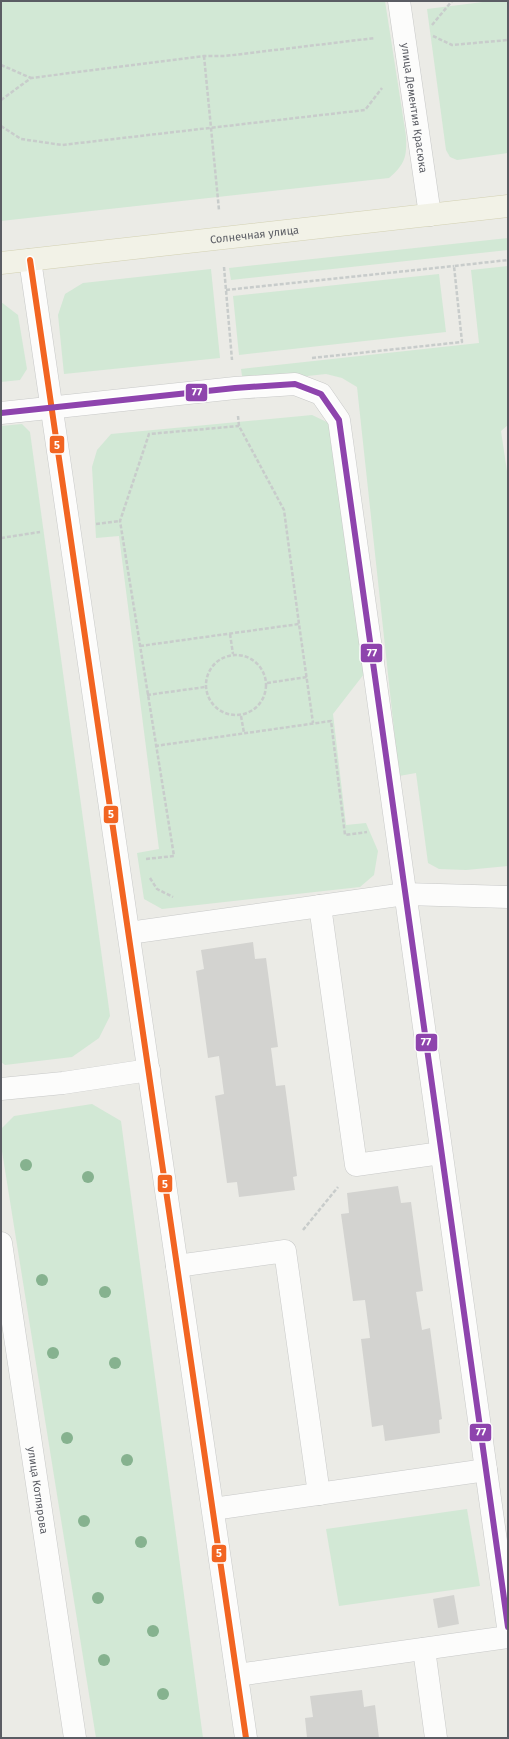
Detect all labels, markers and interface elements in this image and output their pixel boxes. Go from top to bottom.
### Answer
street label: улица Дементия Красюка [399,42,430,174]
street label: Солнечная улица [209,223,300,246]
line badge: 77 [185,383,208,402]
text: 77 [192,386,202,399]
line badge: 5 [49,435,65,454]
text: 5 [54,439,60,452]
line badge: 77 [360,643,383,663]
text: 77 [367,647,377,660]
line badge: 5 [103,805,119,824]
text: 5 [108,808,114,821]
line badge: 77 [415,1033,438,1052]
text: 77 [421,1036,431,1049]
line badge: 5 [157,1174,173,1193]
text: 5 [162,1178,168,1191]
line badge: 77 [469,1423,492,1442]
text: 77 [476,1426,486,1439]
street label: улица Котлярова [25,1446,51,1535]
line badge: 5 [211,1544,227,1563]
text: 5 [216,1547,222,1560]

